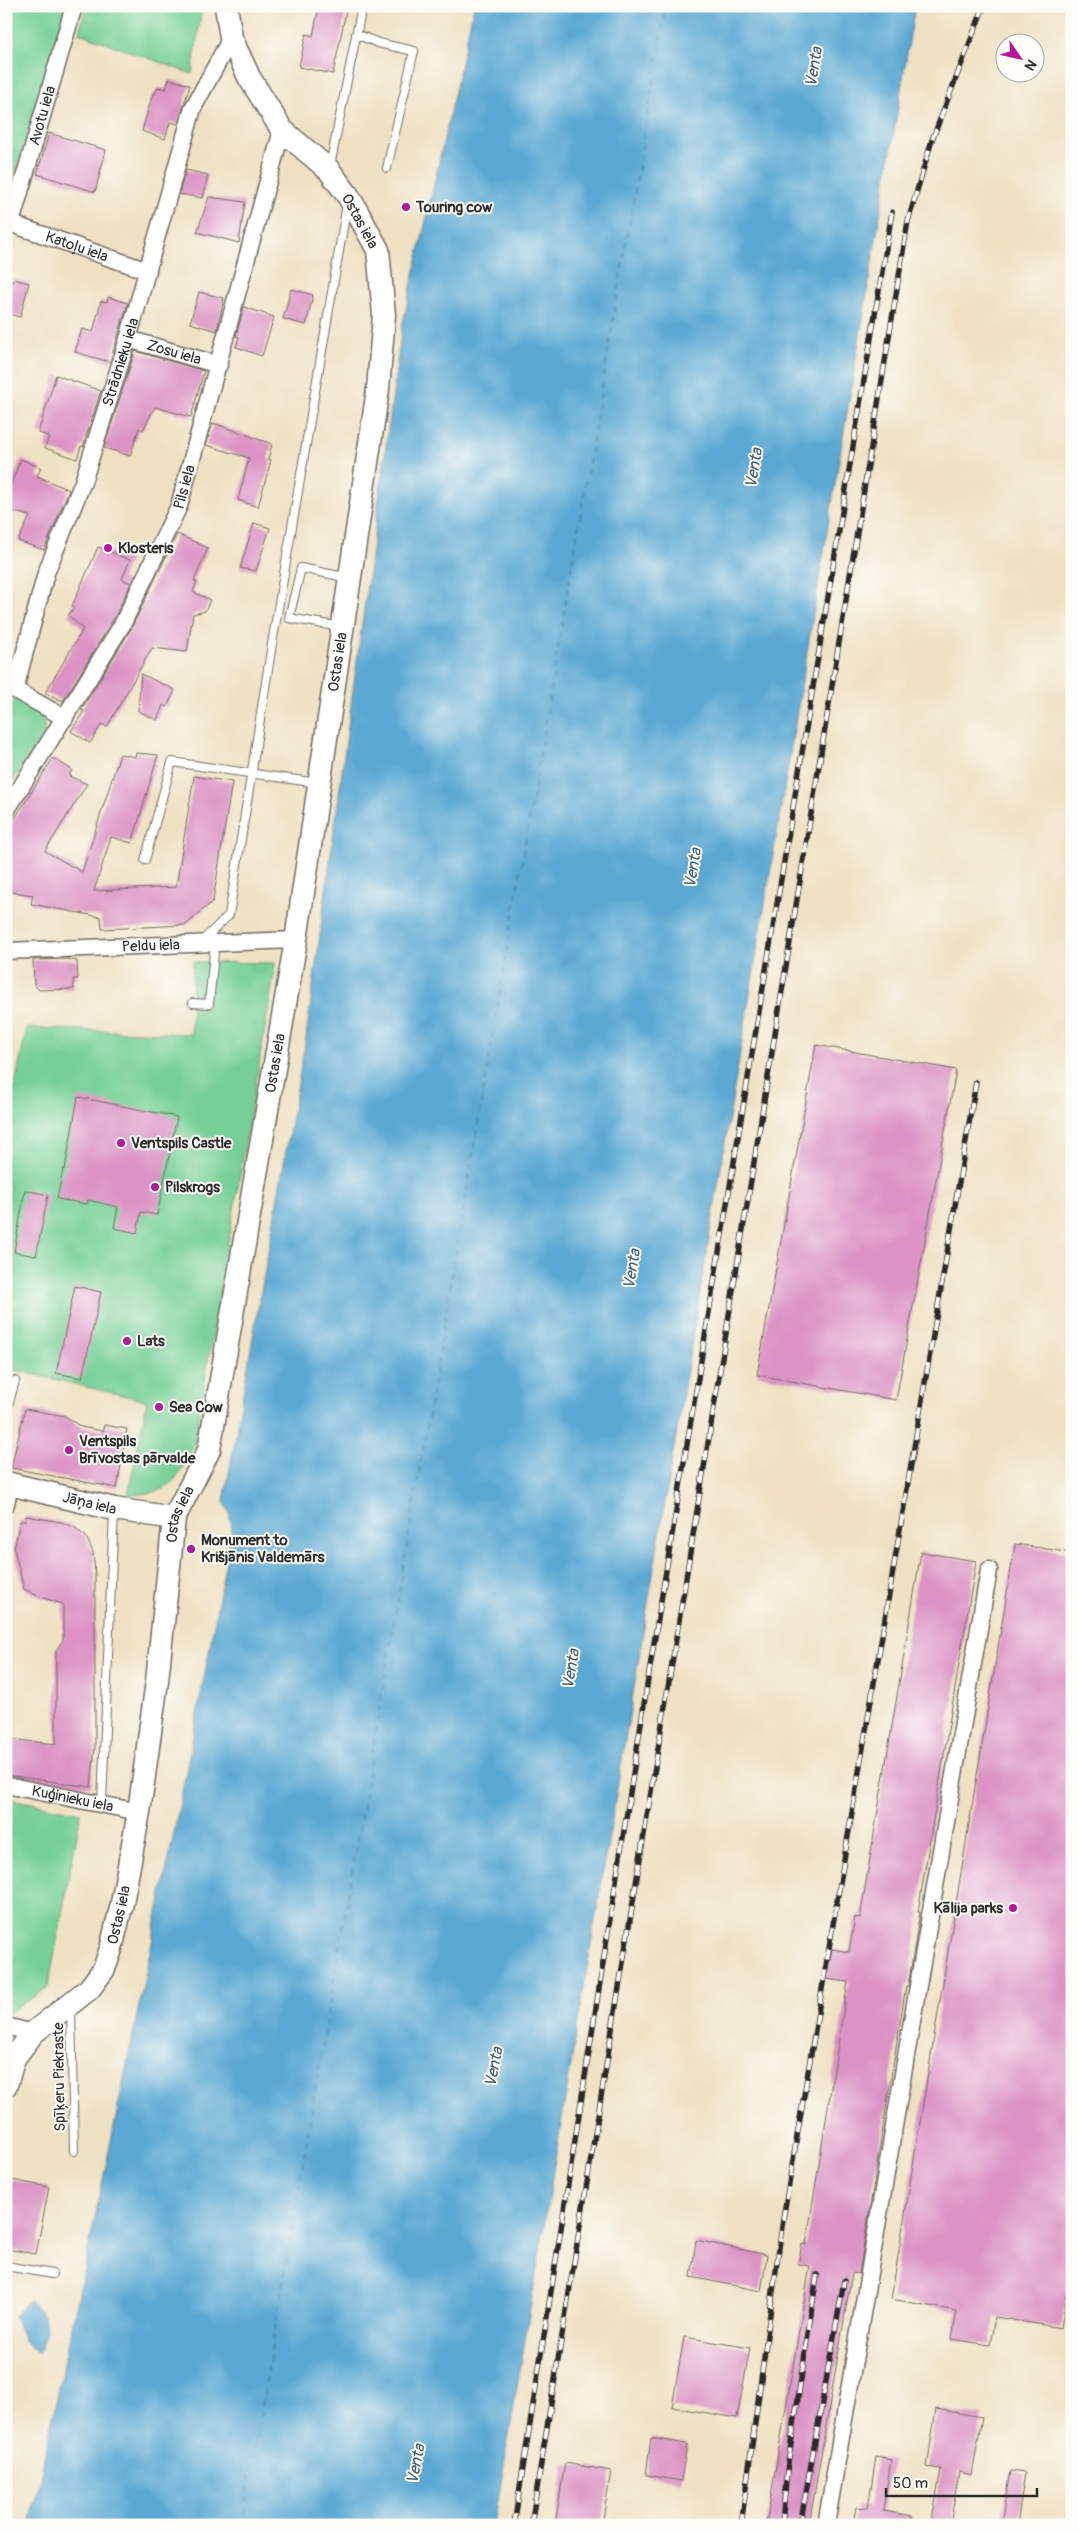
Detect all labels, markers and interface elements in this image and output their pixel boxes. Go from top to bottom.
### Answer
north arrow [996,32,1046,82]
water label: Venta [801,44,827,88]
text: N [1021,56,1040,74]
street label: Avotu iela [25,84,60,148]
street label: Ostas iela [337,190,382,252]
place label: Touring cow [415,198,493,217]
marker: Touring cow [400,201,412,213]
street label: Katoļu iela [43,227,111,267]
street label: Strādnieku iela [98,316,143,409]
street label: Zosu iela [145,336,203,369]
water label: Venta [741,445,767,489]
street label: Pils iela [170,463,200,511]
place label: Klosteris [118,539,174,558]
marker: Klosteris [102,542,114,554]
street label: Ostas iela [324,631,352,693]
water label: Venta [680,845,706,889]
street label: Peldu iela [122,935,180,957]
street label: Ostas iela [261,1032,290,1094]
place label: Ventspils Castle [131,1134,232,1153]
marker: Ventspils Castle [115,1137,127,1149]
place label: Pilskrogs [165,1178,220,1197]
marker: Pilskrogs [149,1181,161,1193]
water label: Venta [619,1246,645,1290]
place label: Lats [137,1332,165,1351]
marker: Lats [121,1335,133,1347]
place label: Sea Cow [169,1398,224,1417]
marker: Sea Cow [153,1401,165,1413]
place label: Ventspils Brīvostas pārvalde [79,1432,196,1468]
marker: Ventspils Brīvostas pārvalde [63,1444,75,1456]
street label: Ostas iela [162,1483,199,1544]
street label: Jāņa iela [61,1488,118,1519]
place label: Monument to Krišjānis Valdemārs [201,1531,325,1567]
marker: Monument to Krišjānis Valdemārs [185,1543,197,1555]
water label: Venta [558,1646,584,1690]
street label: Kuģinieku iela [30,1781,115,1817]
street label: Ostas iela [103,1884,135,1946]
place label: Kālija parks [934,1899,1003,1918]
marker: Kālija parks [1007,1902,1019,1914]
street label: Spīķeru Piekraste [49,2022,70,2132]
water label: Venta [480,2044,508,2089]
water label: Venta [402,2441,430,2486]
scale bar [886,2466,1037,2498]
text: 50 m [893,2474,928,2493]

